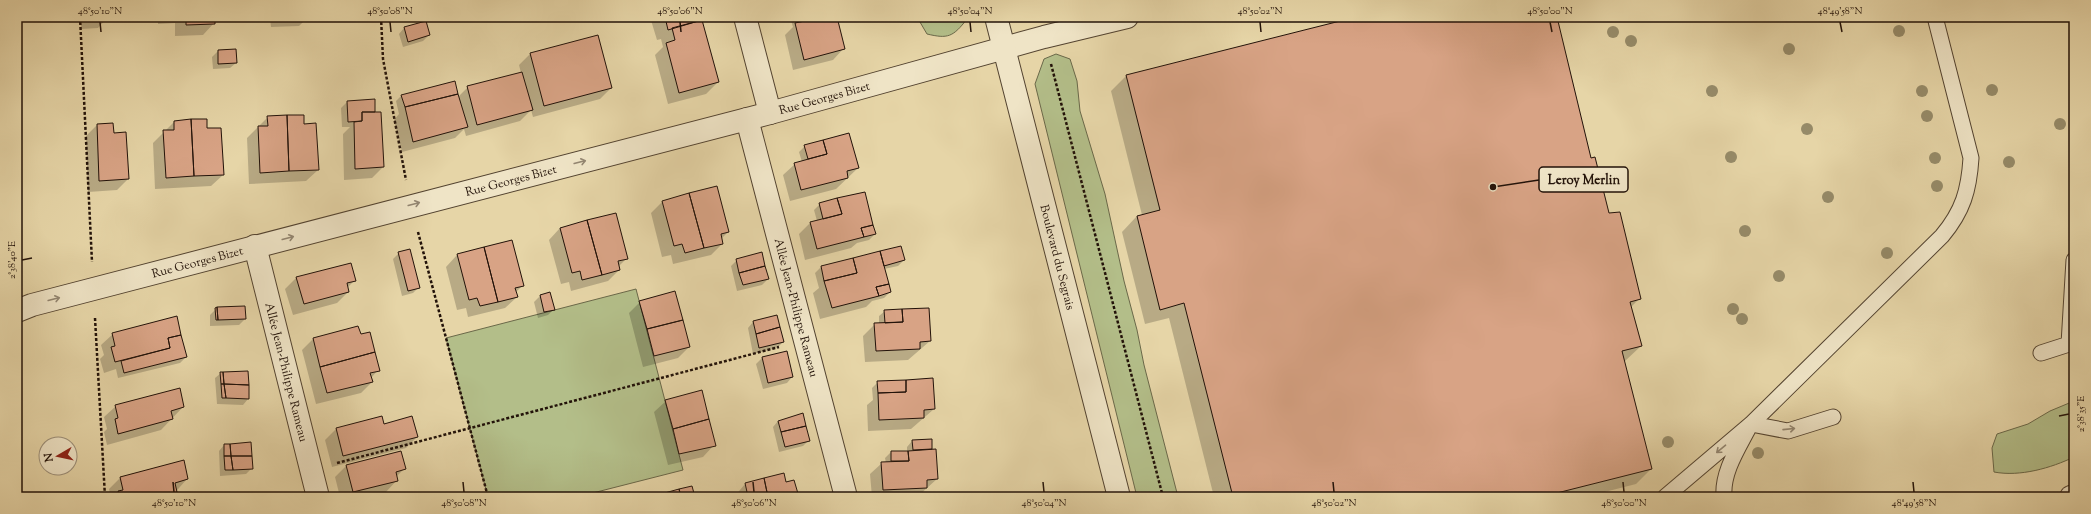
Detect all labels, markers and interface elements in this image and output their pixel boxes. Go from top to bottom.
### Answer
text: 48°50'10"N [78,4,122,19]
text: 48°50'08"N [367,4,413,19]
text: 48°50'06"N [657,4,703,19]
text: 48°50'04"N [947,4,993,19]
text: 48°50'02"N [1237,4,1283,19]
text: 48°50'00"N [1527,4,1573,19]
text: 48°49'58"N [1818,4,1862,19]
street label: Rue Georges Bizet [777,78,872,120]
one-way arrow [574,157,587,165]
street label: Rue Georges Bizet [464,161,559,202]
callout: Leroy Merlin [1539,167,1628,192]
text: Leroy Merlin [1548,172,1621,190]
one-way arrow [407,200,420,208]
street label: Boulevard du Segrais [1034,203,1079,312]
one-way arrow [281,233,294,241]
street label: Allée Jean-Philippe Rameau [769,236,822,379]
text: 2°38'40"E [5,241,20,279]
street label: Rue Georges Bizet [150,242,245,283]
one-way arrow [47,295,60,303]
street label: Allée Jean-Philippe Rameau [260,301,312,444]
text: 2°38'35"E [2074,396,2089,432]
one-way arrow [1782,426,1795,433]
north arrow [38,436,78,476]
one-way arrow [1715,444,1726,453]
text: N [40,452,58,464]
text: 48°50'10"N [152,496,196,511]
text: 48°50'08"N [441,496,487,511]
text: 48°50'06"N [731,496,777,511]
text: 48°50'04"N [1021,496,1067,511]
text: 48°50'02"N [1311,496,1357,511]
text: 48°50'00"N [1601,496,1647,511]
text: 48°49'58"N [1892,496,1936,511]

